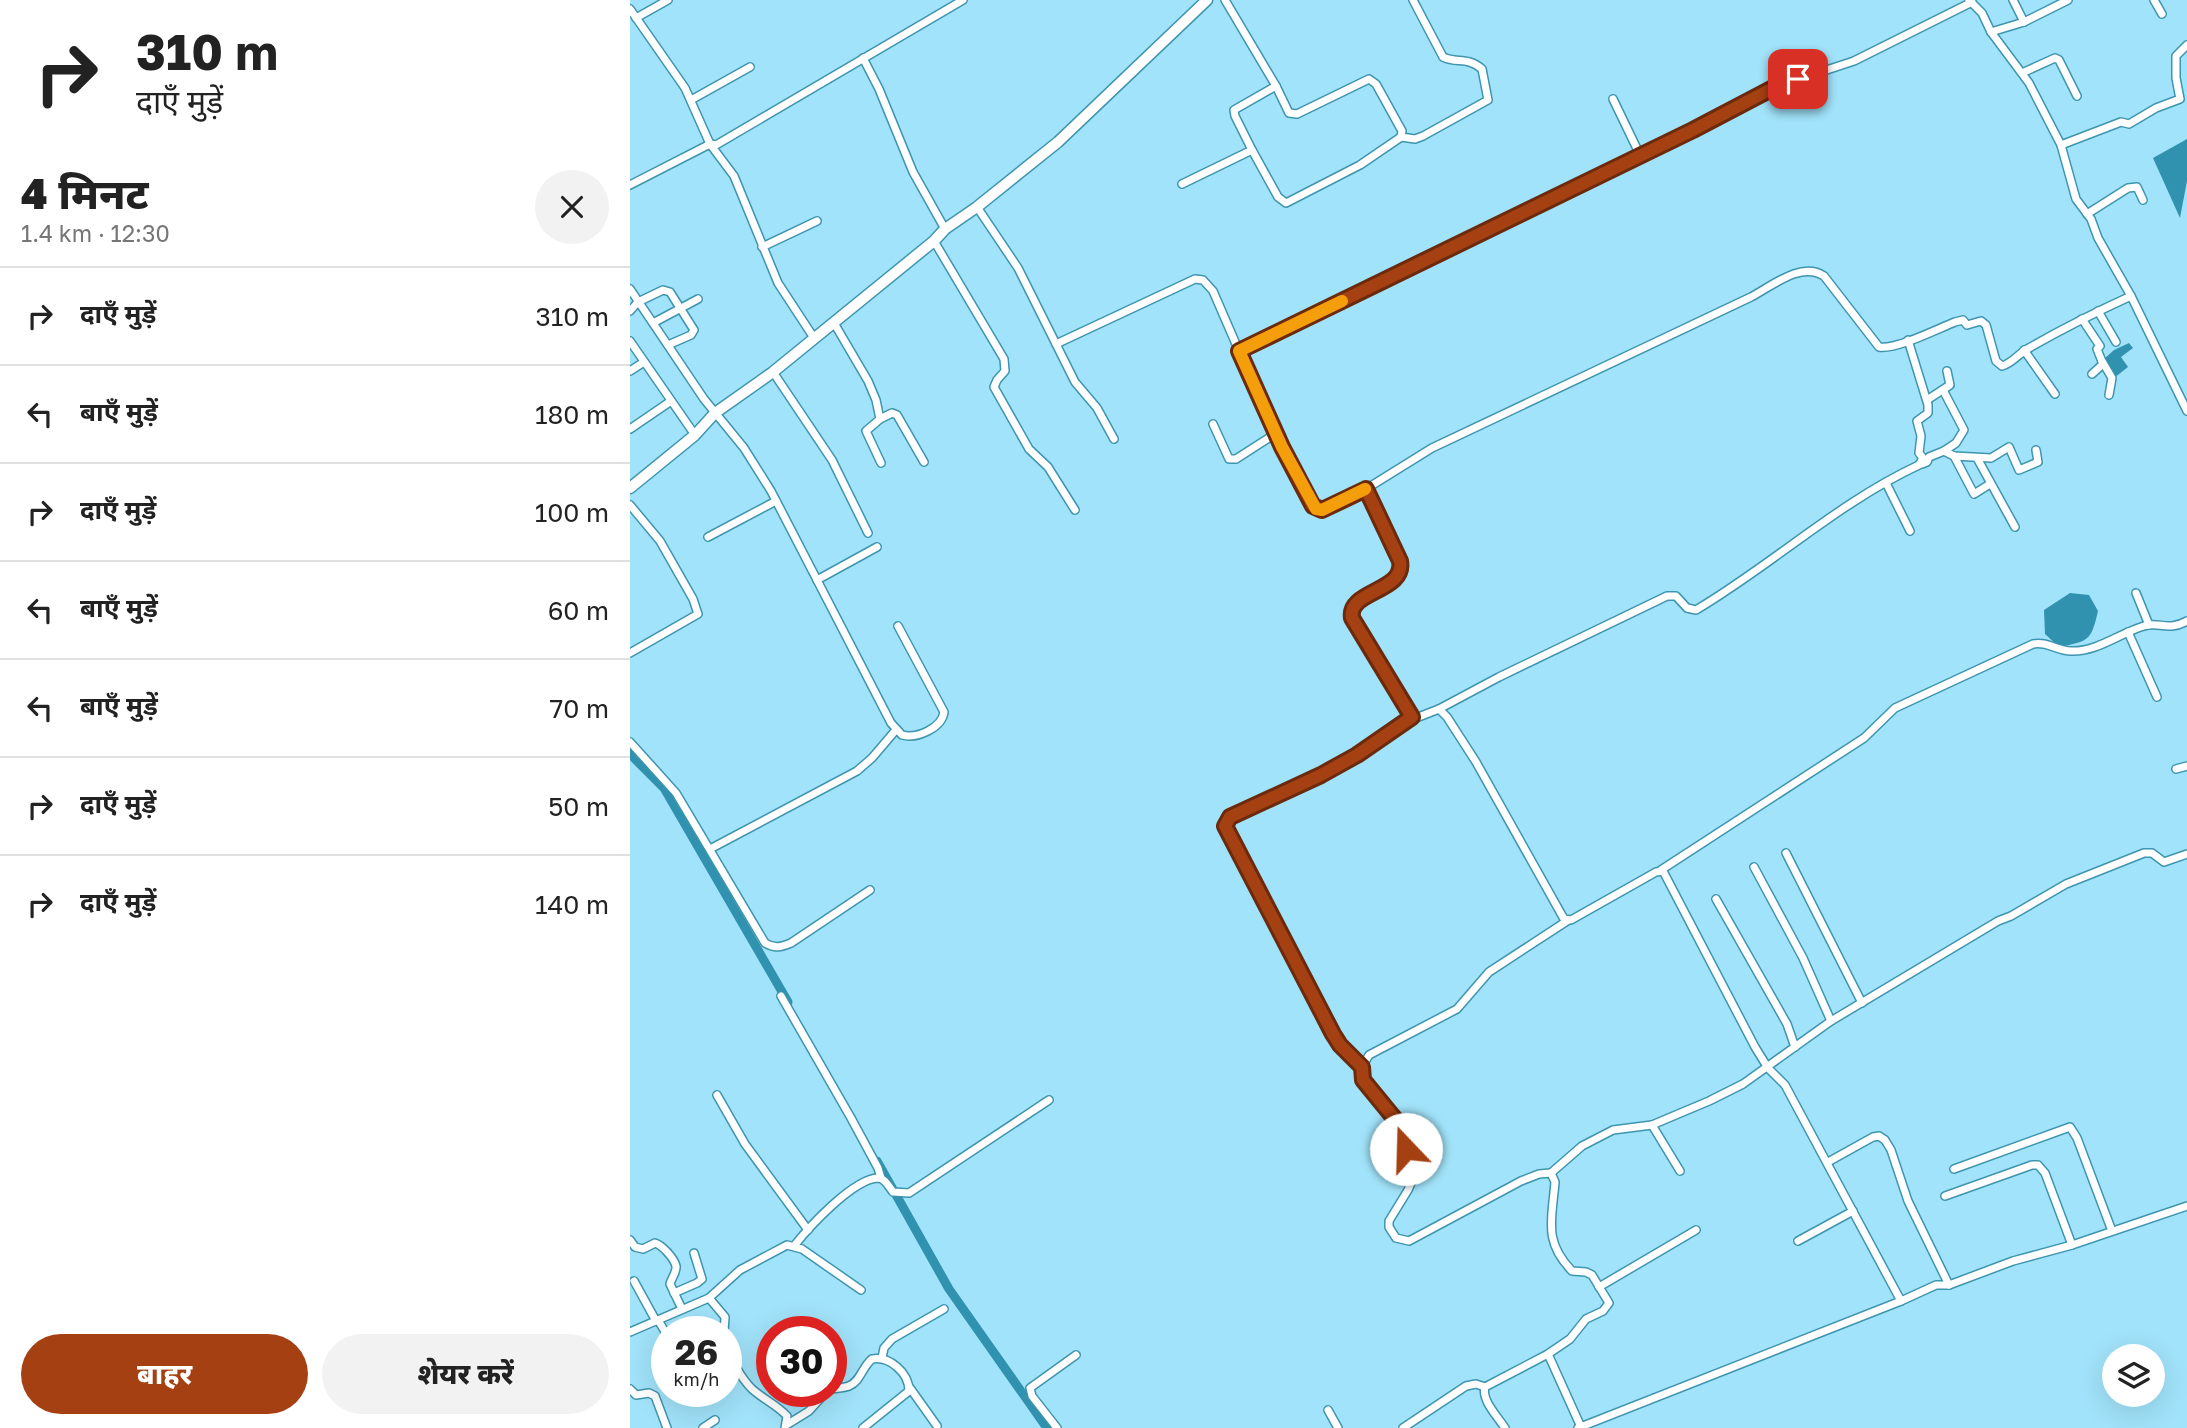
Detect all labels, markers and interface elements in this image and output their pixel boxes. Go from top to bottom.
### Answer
text: 310 m [136,22,278,81]
icon: right [21,28,112,119]
pin [1768,49,1828,109]
icon: arrive [1779,60,1817,98]
text: दाएँ मुड़ें [136,82,223,120]
text: 4 मिनट [21,168,149,218]
button: close [535,170,609,244]
text: 1.4 km · 12:30 [21,219,170,247]
icon: right [21,297,59,335]
text: दाएँ मुड़ें [80,298,156,329]
text: 310 m [536,301,609,332]
icon: left [21,395,59,433]
text: बाएँ मुड़ें [80,396,158,427]
text: 180 m [535,399,609,430]
icon: right [21,493,59,531]
text: दाएँ मुड़ें [80,494,156,525]
text: 100 m [535,497,609,528]
icon: left [21,591,59,629]
text: बाएँ मुड़ें [80,592,158,623]
text: 60 m [548,595,609,626]
icon: left [21,689,59,727]
text: बाएँ मुड़ें [80,690,158,721]
text: 70 m [550,693,609,724]
icon: right [21,787,59,825]
text: दाएँ मुड़ें [80,788,156,819]
text: 50 m [548,791,609,822]
icon: right [21,885,59,923]
text: दाएँ मुड़ें [80,886,156,917]
text: 140 m [535,889,609,920]
position arrow [1369,1112,1443,1186]
speed limit sign: 30 [756,1316,847,1407]
text: 26 [675,1331,718,1373]
button: बाहर [21,1334,308,1414]
button: शेयर करें [322,1334,609,1414]
map controls [2102,1344,2165,1407]
button: layers [2102,1344,2165,1407]
text: km/h [674,1368,719,1390]

